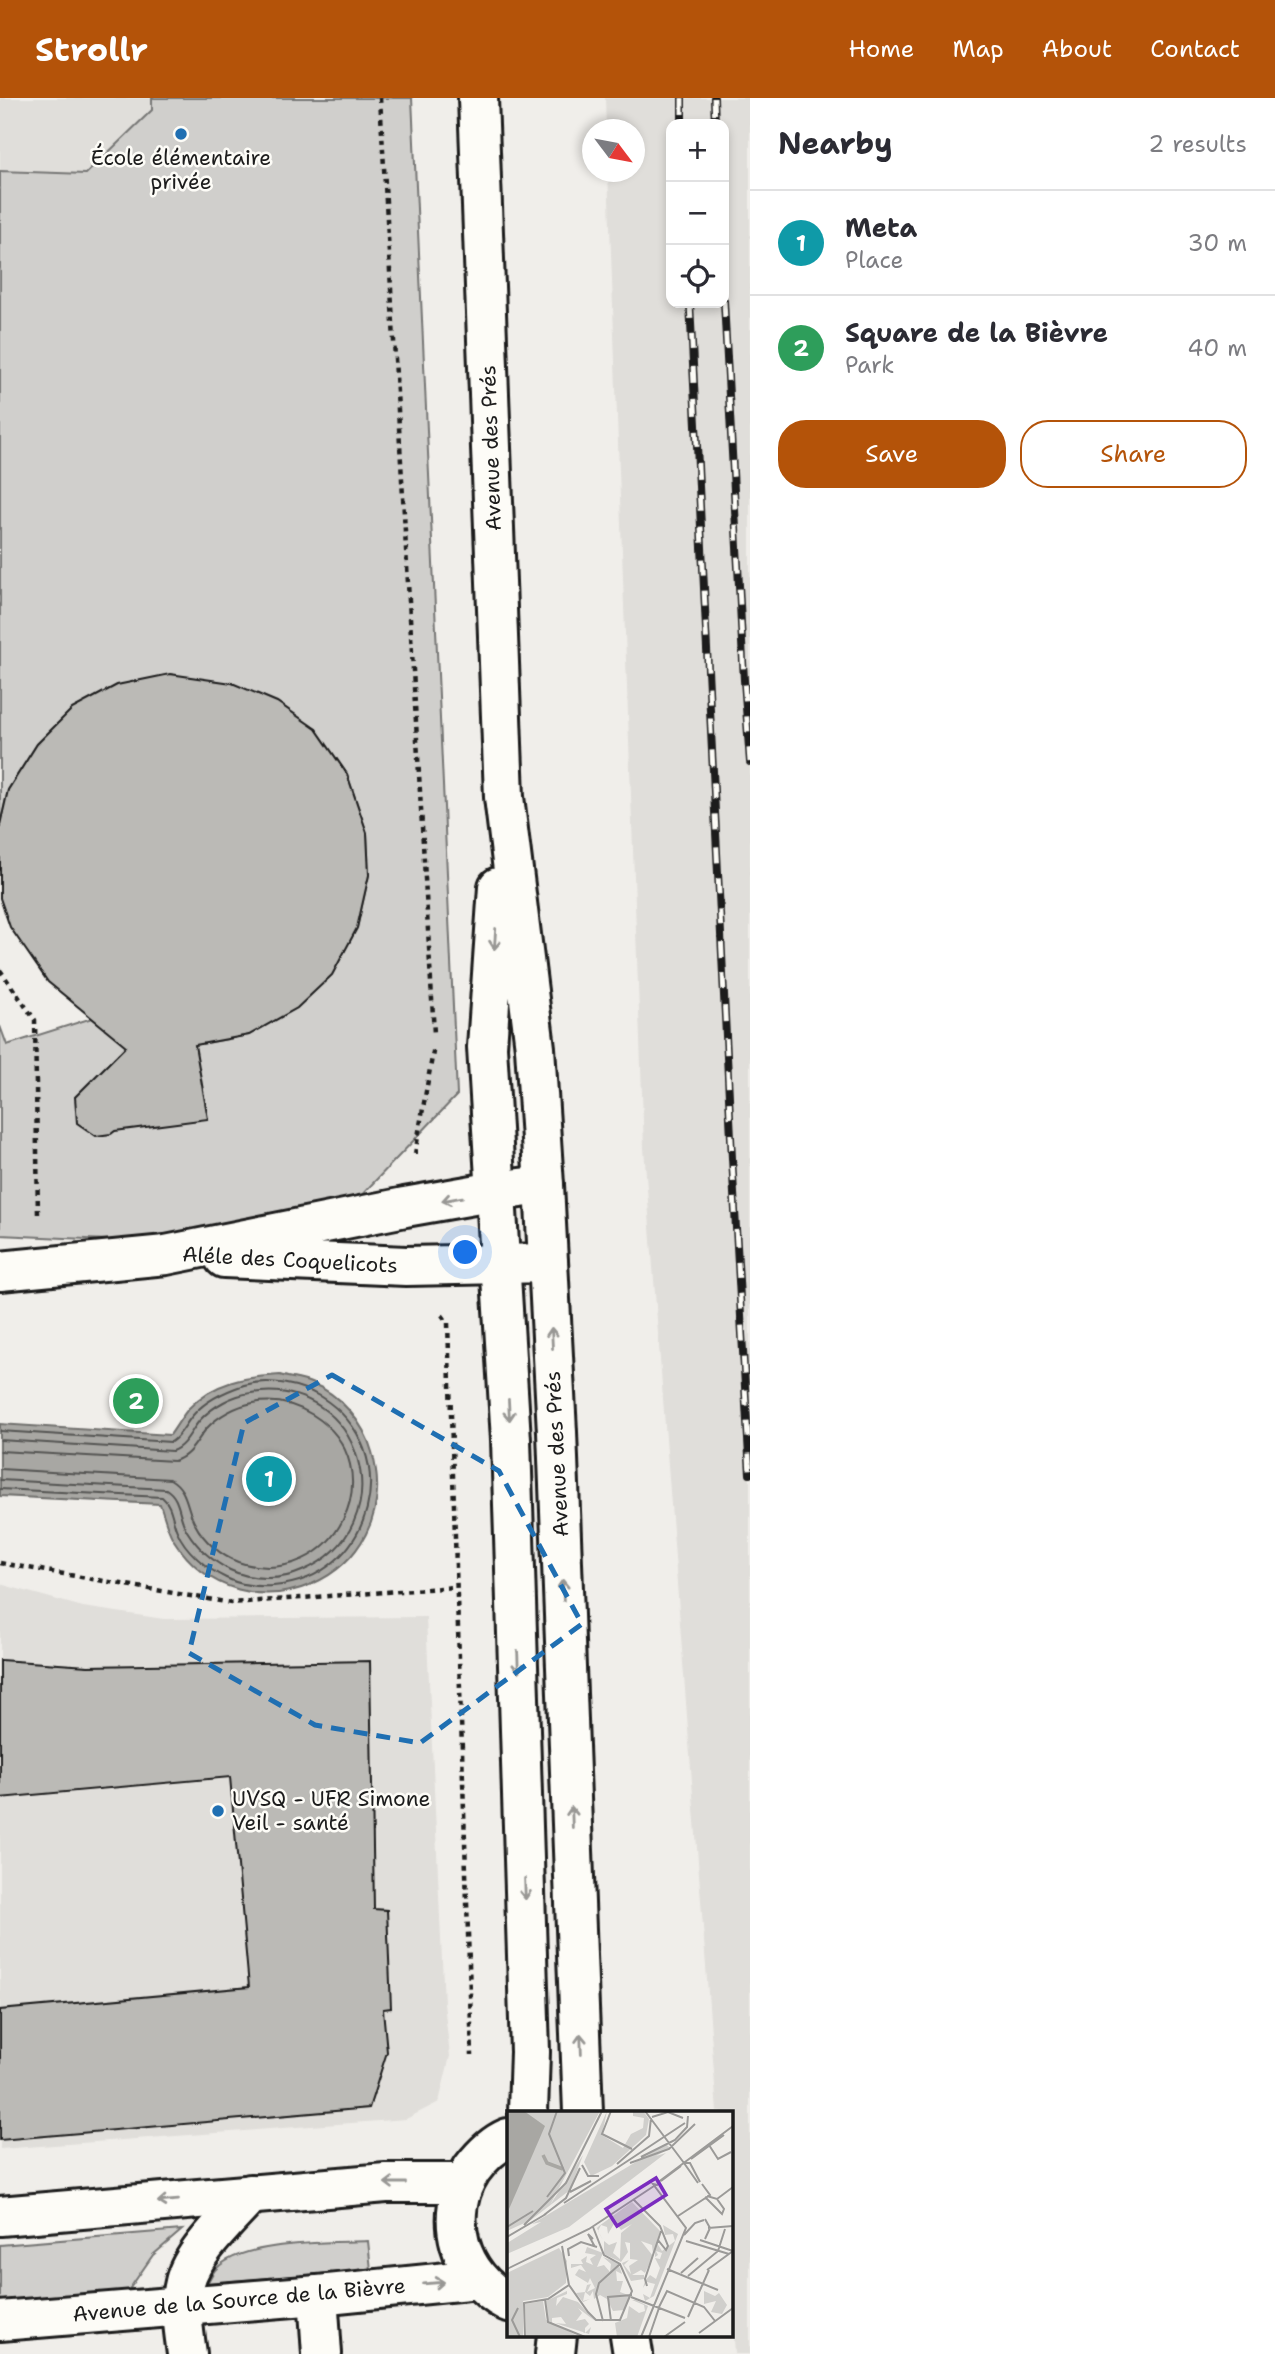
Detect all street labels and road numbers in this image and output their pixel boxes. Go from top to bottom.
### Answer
street label: Avenue des Prés [474,365,508,531]
street label: Aléle des Coquelicots [182,1240,398,1280]
street label: Avenue des Prés [539,1370,575,1538]
street label: Avenue de la Source de la Bièvre [71,2271,407,2329]

